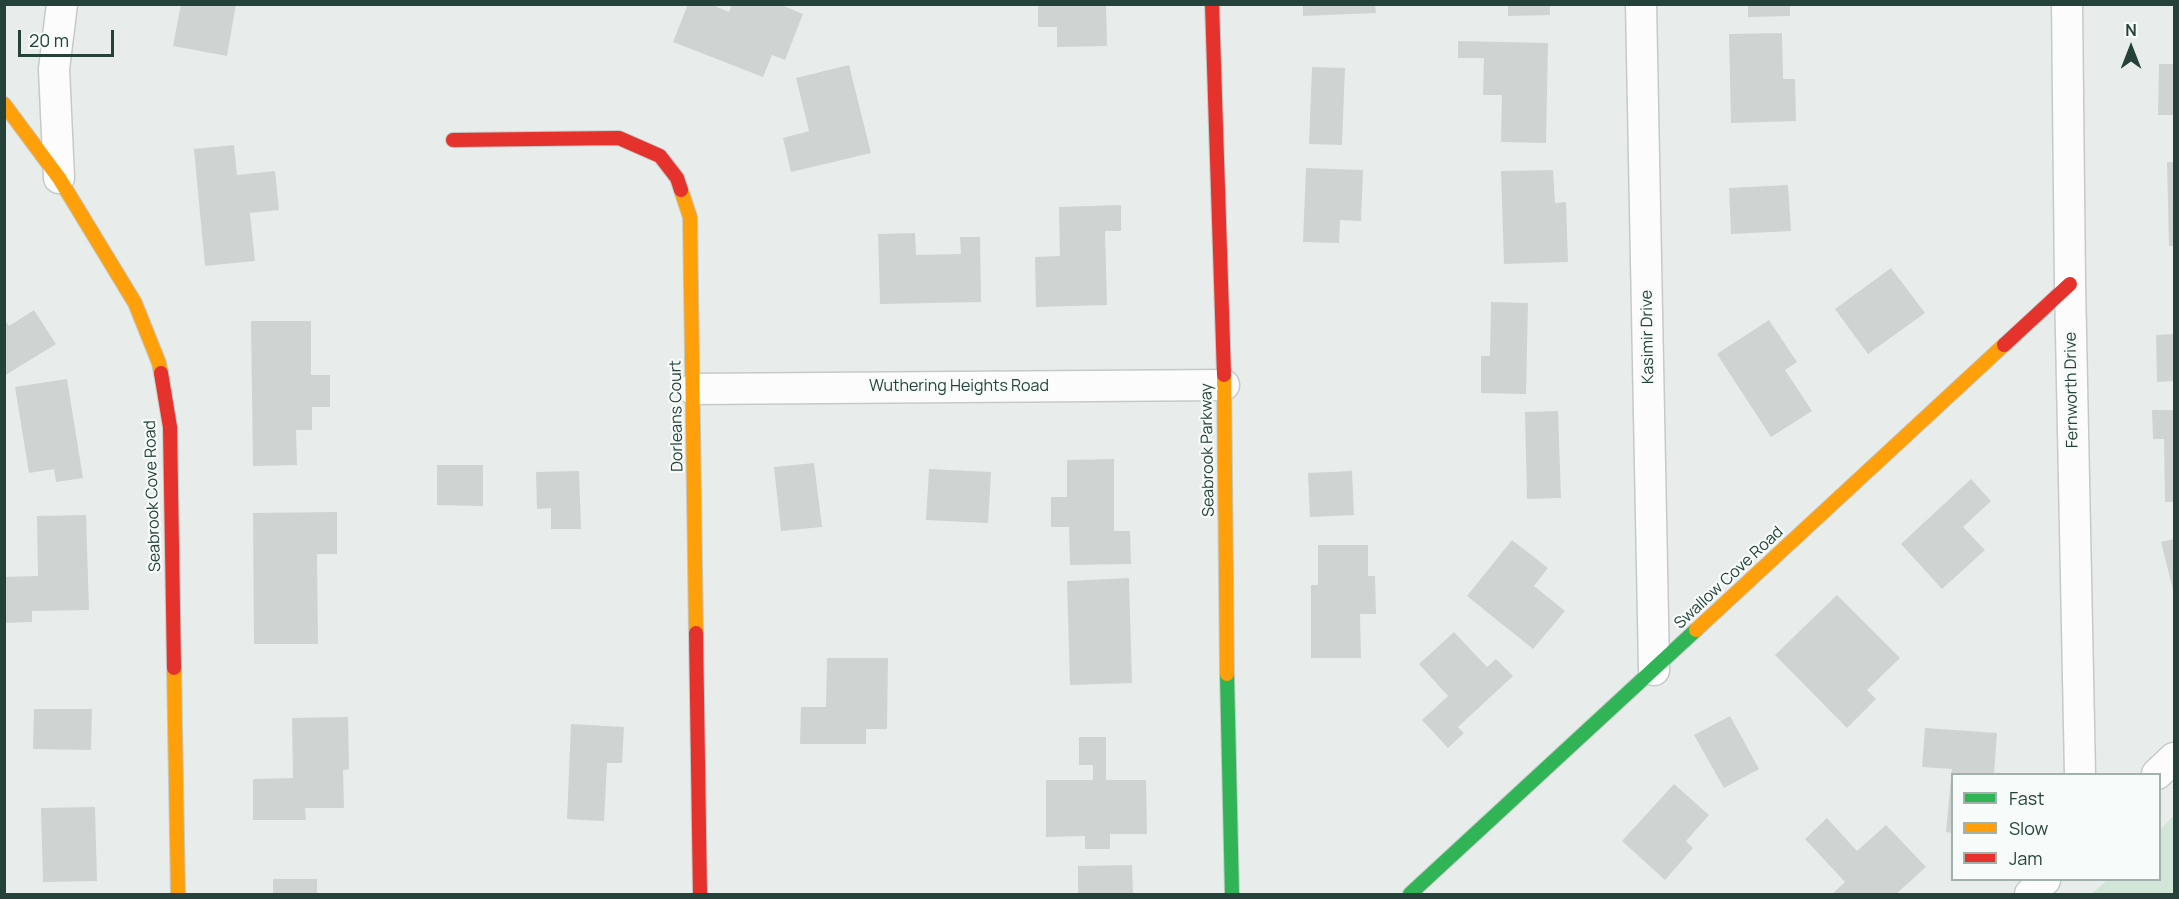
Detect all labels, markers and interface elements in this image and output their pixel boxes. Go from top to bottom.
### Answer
scale bar [21,18,117,56]
north arrow [2101,18,2161,78]
text: N [2125,19,2137,41]
text: 20 m [29,28,69,52]
street label: Kasimir Drive [1638,290,1658,384]
street label: Fernworth Drive [2061,332,2083,448]
street label: Dorleans Court [666,360,688,472]
street label: Wuthering Heights Road [869,377,1049,397]
street label: Seabrook Parkway [1197,383,1219,517]
street label: Seabrook Cove Road [141,420,165,572]
street label: Swallow Cove Road [1671,523,1787,633]
legend [1951,773,2161,881]
text: Fast [2009,786,2044,810]
text: Slow [2009,816,2048,840]
text: Jam [2009,846,2043,870]

